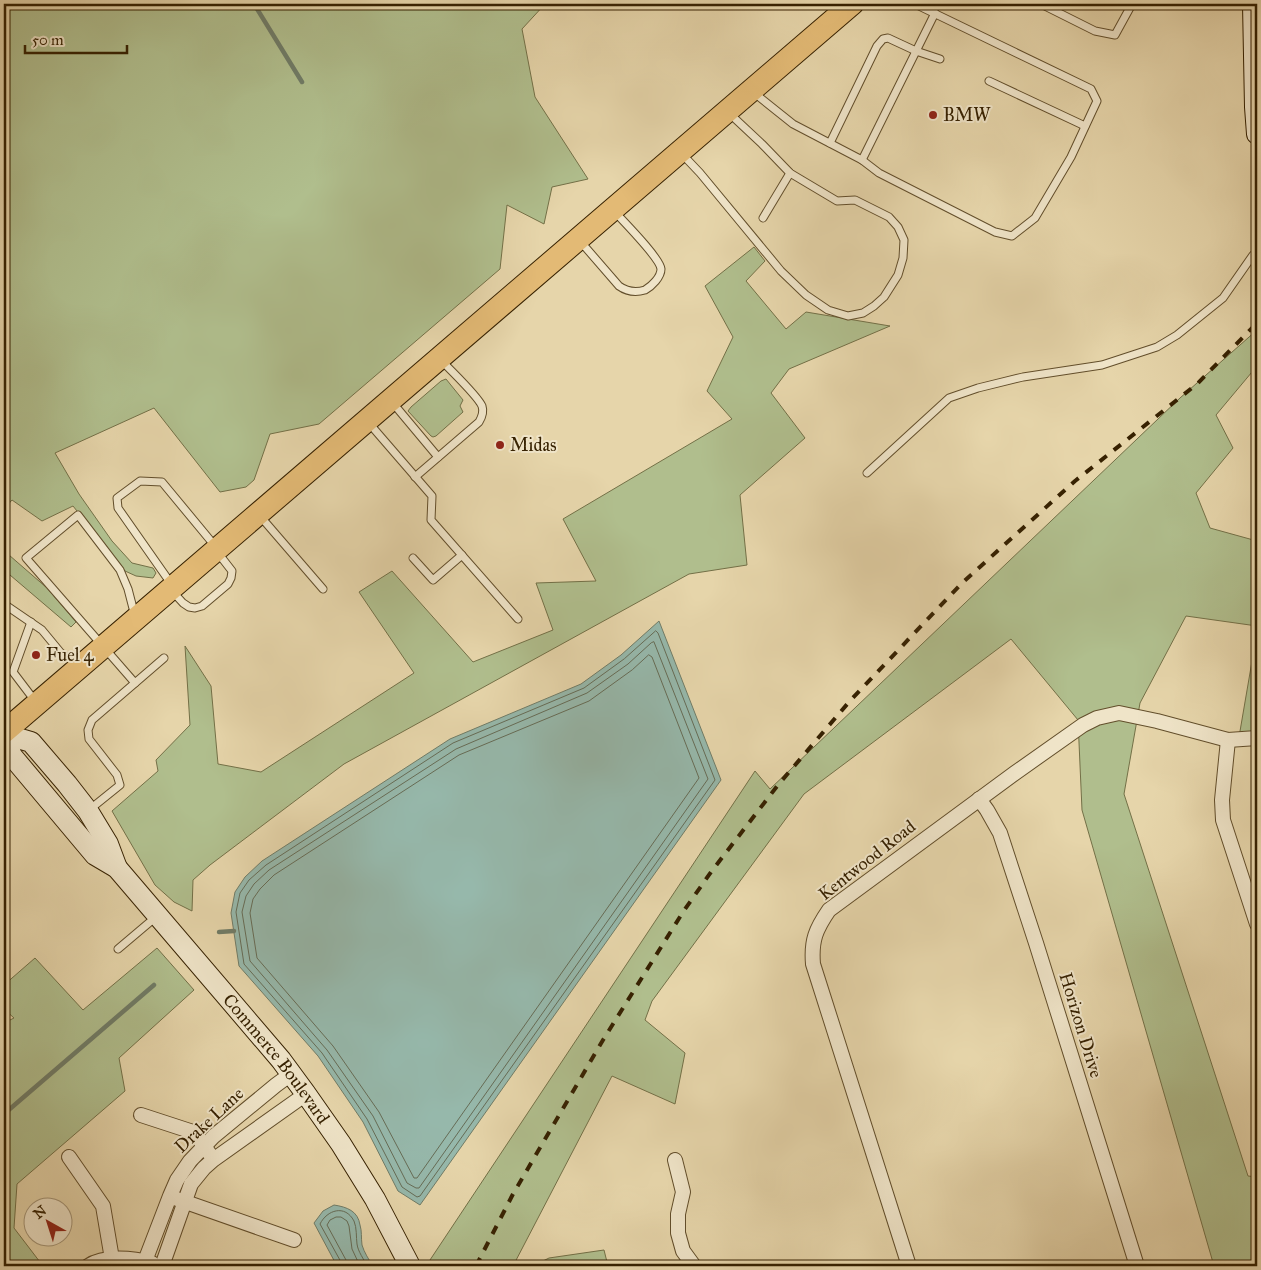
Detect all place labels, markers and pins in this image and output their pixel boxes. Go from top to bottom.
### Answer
place label: BMW [943,104,991,126]
marker: BMW [927,109,939,121]
place label: Midas [510,434,557,456]
marker: Midas [494,439,506,451]
place label: Fuel 4 [46,644,94,666]
marker: Fuel 4 [30,649,42,661]

